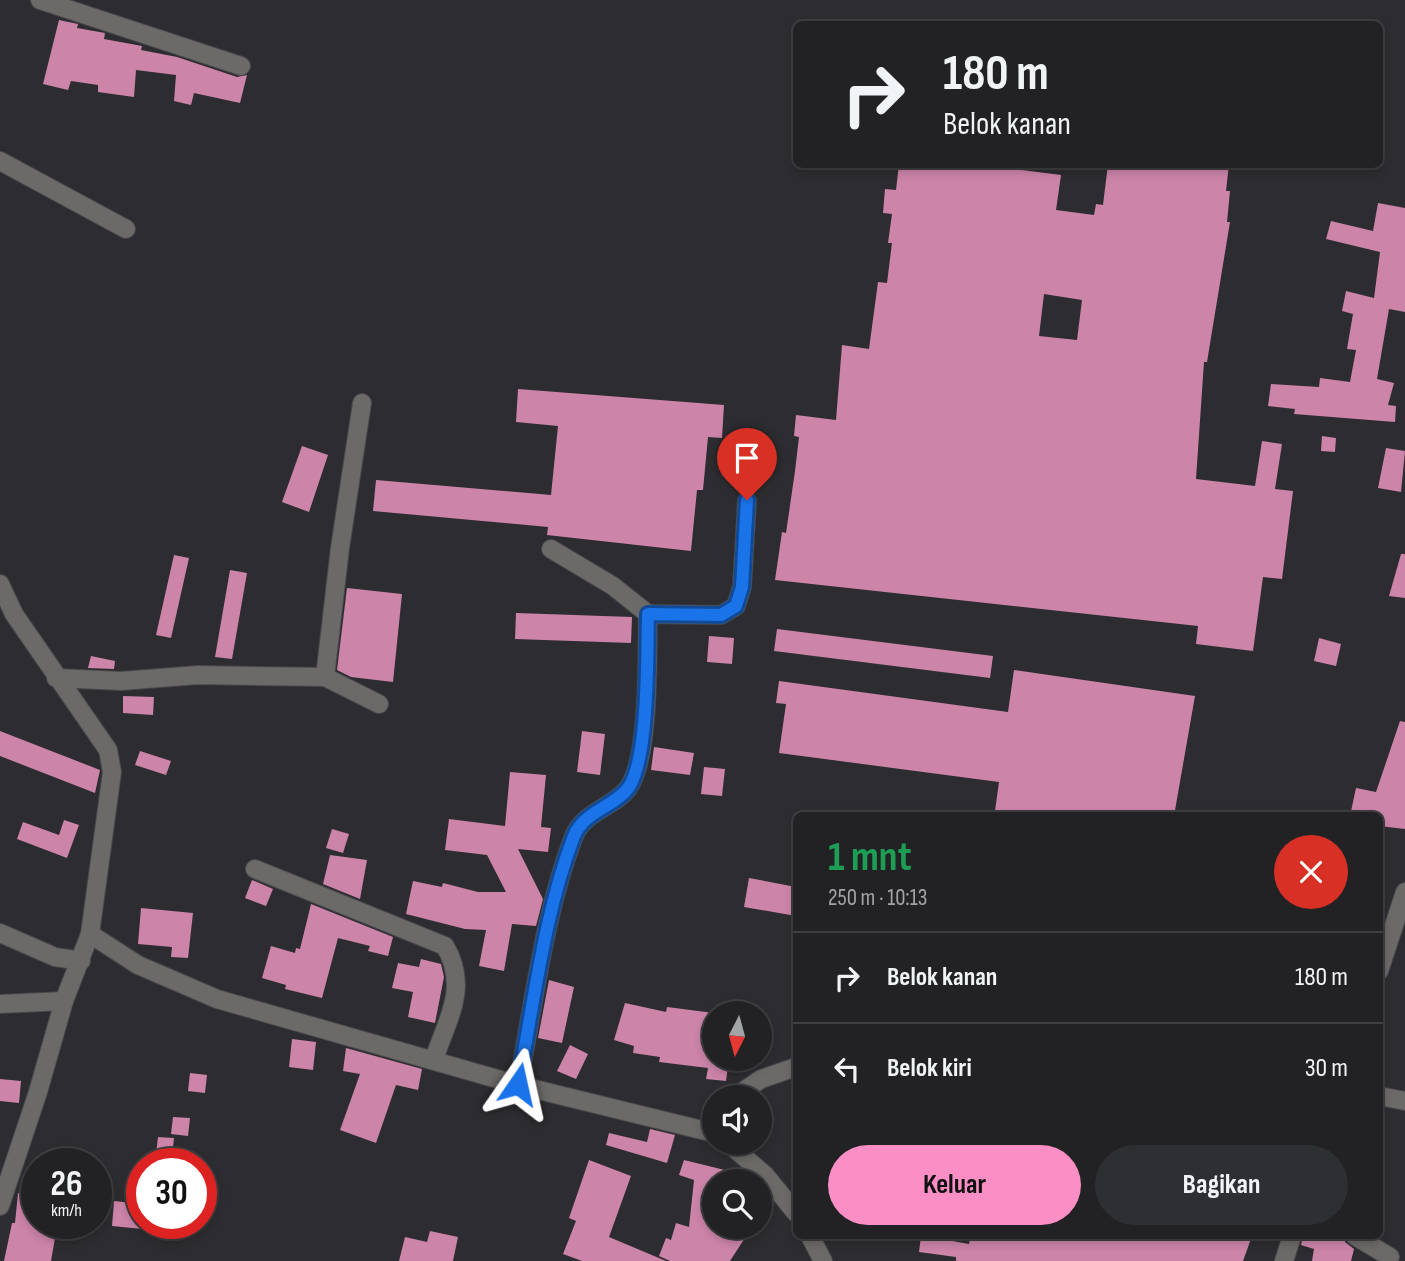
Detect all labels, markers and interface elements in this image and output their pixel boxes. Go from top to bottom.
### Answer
text: 180 m [943,45,1049,104]
icon: right [828,49,919,140]
text: Belok kanan [943,105,1071,144]
pin [717,428,777,500]
icon: arrive [728,439,766,477]
text: 1 mnt [828,832,912,883]
button: close [1274,835,1348,909]
text: 250 m · 10:13 [828,884,927,912]
icon: right [828,959,866,997]
text: Belok kanan [887,962,997,993]
text: 180 m [1295,962,1348,993]
north arrow [702,1001,772,1071]
map controls [702,1001,772,1239]
position arrow [481,1047,555,1121]
icon: left [828,1050,866,1088]
text: Belok kiri [887,1053,972,1084]
text: 30 m [1305,1053,1348,1084]
button: sound [702,1085,772,1155]
button: Keluar [828,1145,1081,1225]
button: Bagikan [1095,1145,1348,1225]
speed limit sign: 30 [126,1148,217,1239]
text: 26 [51,1163,82,1206]
button: search [702,1169,772,1239]
text: km/h [51,1200,82,1221]

